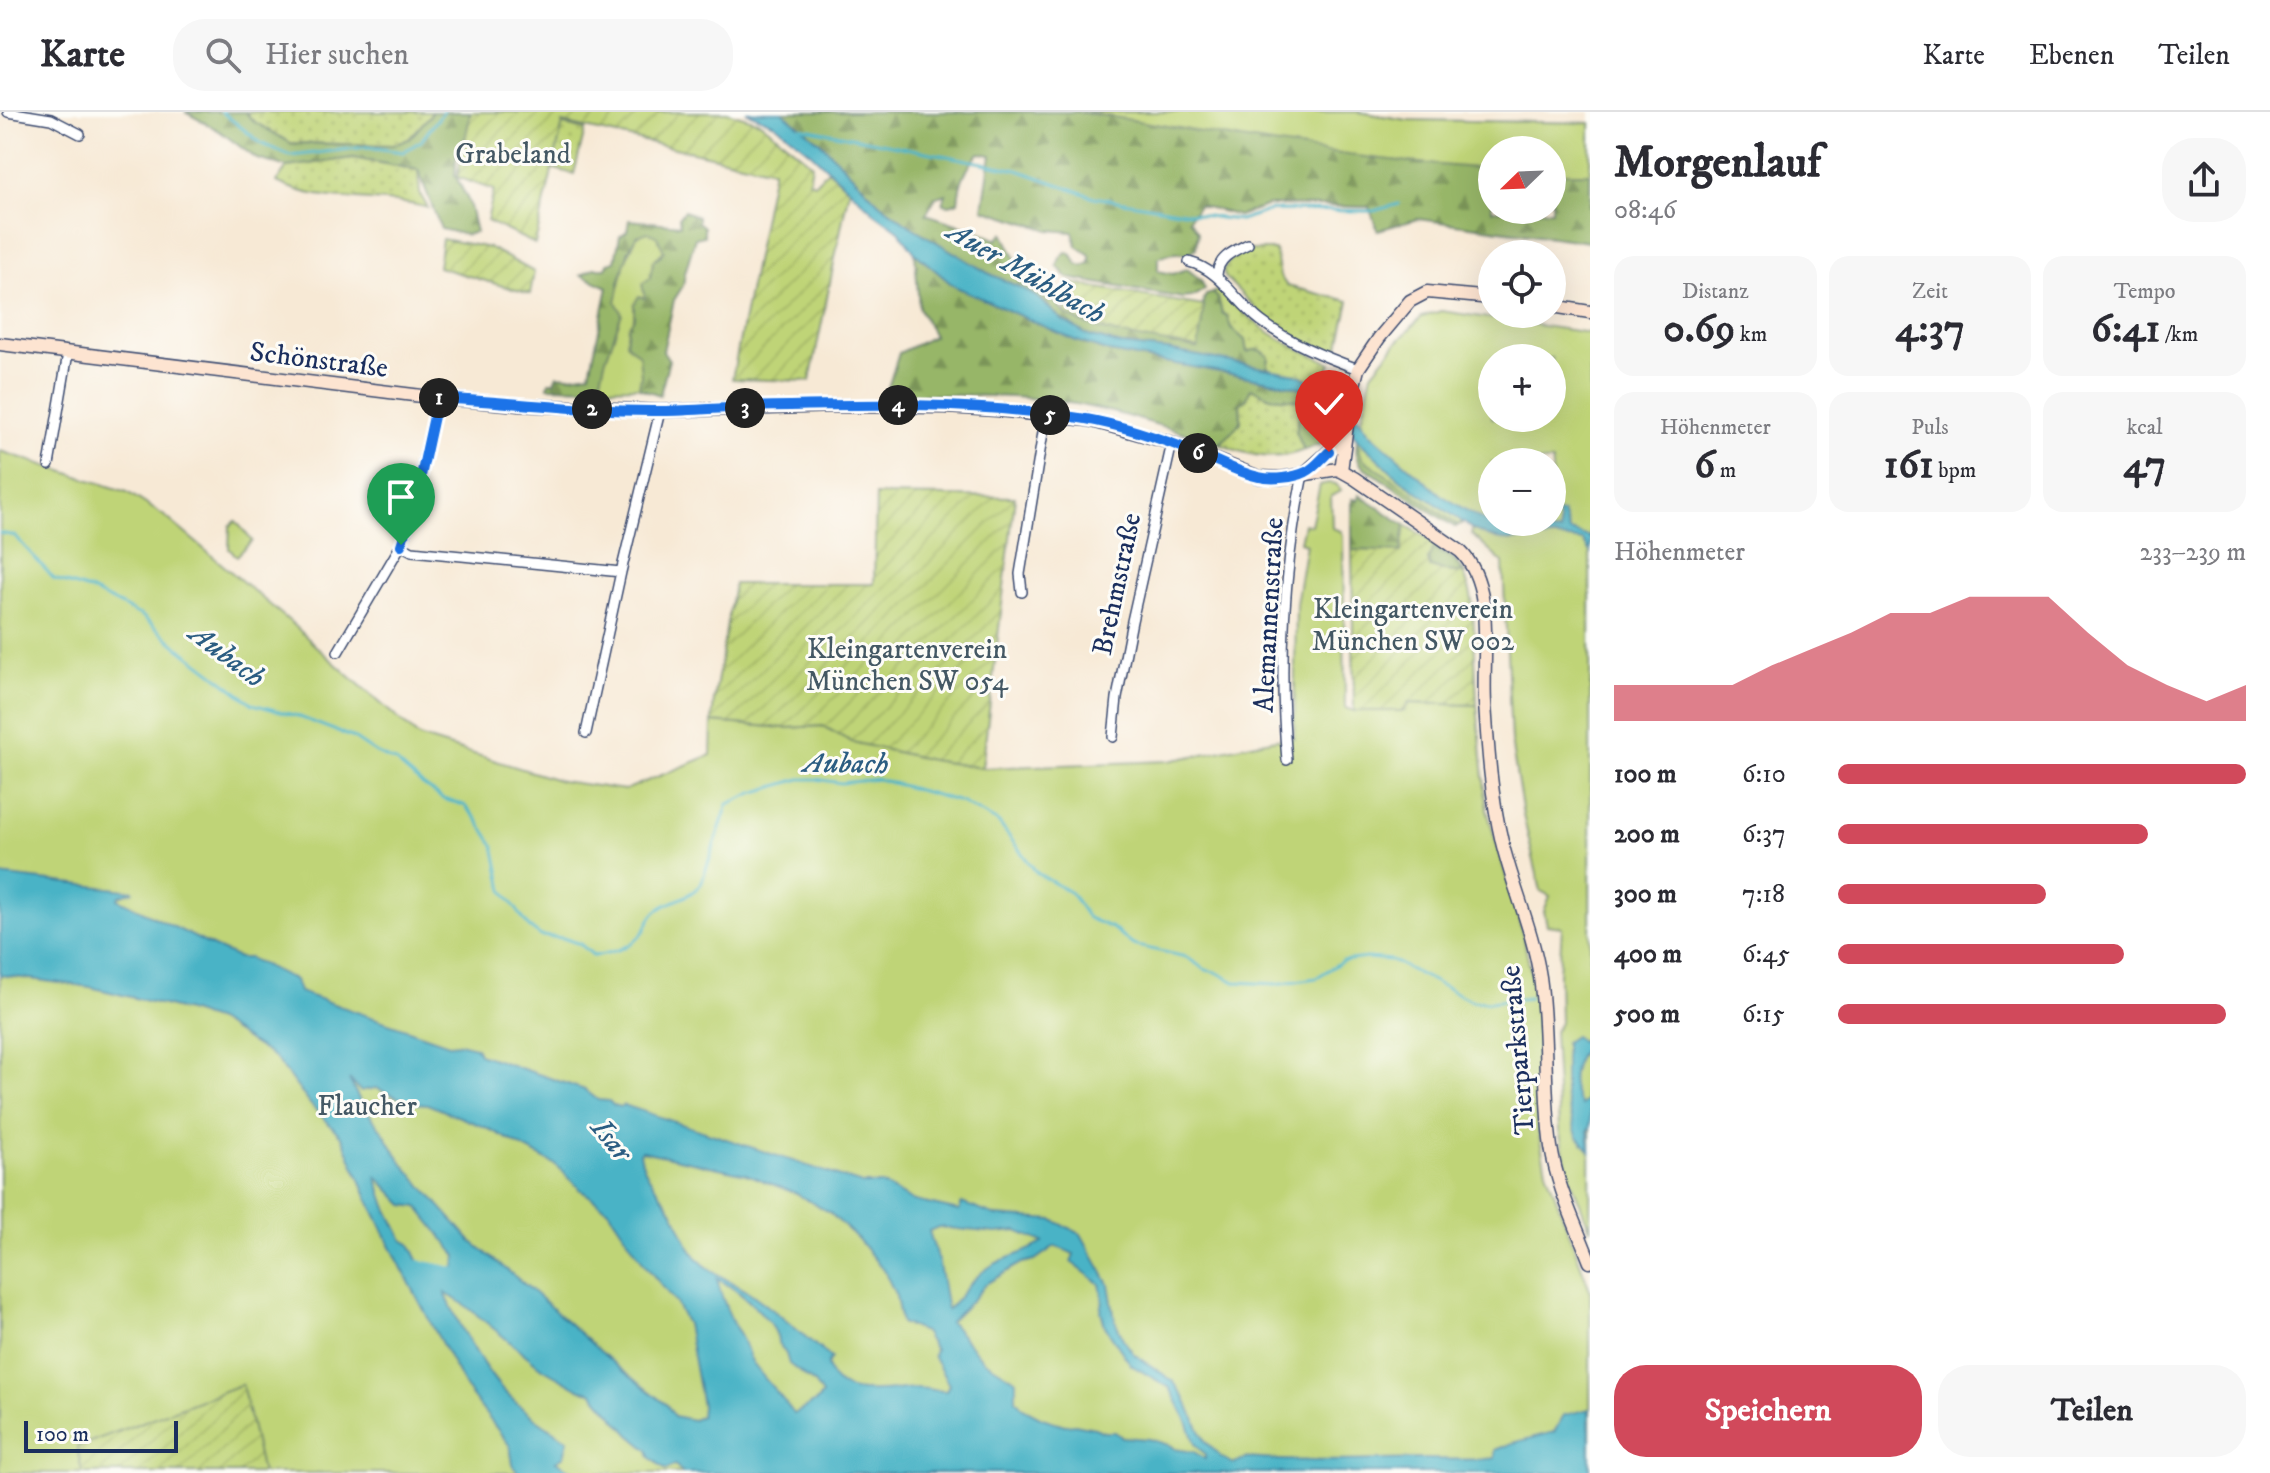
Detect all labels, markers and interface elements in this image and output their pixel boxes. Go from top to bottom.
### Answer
search box [173,19,733,91]
text: Karte [40,31,125,79]
icon: search [201,33,245,77]
text: Hier suchen [265,37,409,74]
text: Karte [1922,38,1985,73]
text: Ebenen [2029,38,2114,73]
text: Teilen [2158,38,2230,73]
north arrow [1478,136,1566,224]
map controls [1478,136,1566,536]
text: Morgenlauf [1614,136,1821,191]
park label: Grabeland [455,137,571,172]
button: share [2162,138,2246,222]
text: 08:46 [1614,194,1676,227]
water label: Auer Mühlbach [938,212,1111,333]
button: locate [1478,240,1566,328]
text: Distanz [1682,278,1749,305]
text: Zeit [1912,278,1948,305]
text: Tempo [2114,278,2176,305]
text: 0.69 [1663,305,1735,355]
text: 4:37 [1895,305,1965,355]
text: 6:41 [2091,305,2160,355]
text: km [1735,321,1767,348]
text: /km [2160,321,2198,348]
street label: Schönstraße [248,334,390,386]
button: + [1478,344,1566,432]
pin [1295,370,1363,452]
pin: 1 [419,378,459,418]
icon: check [1307,382,1351,426]
text: 1 [435,384,443,411]
pin: 4 [878,385,918,425]
pin: 3 [725,388,765,428]
pin: 2 [572,389,612,429]
text: 4 [892,391,904,418]
text: 3 [741,394,749,421]
text: 2 [587,395,597,422]
pin: 5 [1030,395,1070,435]
text: 5 [1045,401,1055,428]
text: Höhenmeter [1660,414,1771,441]
text: Puls [1911,414,1949,441]
text: kcal [2127,414,2163,441]
pin: 6 [1178,433,1218,473]
text: 6 [1192,439,1204,466]
text: 6 [1694,441,1715,491]
text: 161 [1884,441,1934,491]
text: 47 [2123,441,2166,491]
button: − [1478,448,1566,536]
text: m [1715,457,1736,484]
text: bpm [1934,457,1976,484]
pin [367,463,435,545]
icon: arrive [379,475,423,519]
street label: Brehmstraße [1085,510,1149,658]
street label: Alemannenstraße [1246,517,1292,713]
text: Höhenmeter [1614,536,1745,569]
text: 233–239 m [2140,536,2246,569]
park label: Kleingartenverein München SW 002 [1312,592,1514,659]
water label: Aubach [179,614,272,696]
park label: Kleingartenverein München SW 054 [806,632,1009,699]
water label: Aubach [800,745,889,783]
text: 100 m [1614,758,1677,791]
text: 6:10 [1742,758,1786,791]
text: 200 m [1614,818,1680,851]
text: 6:37 [1742,818,1786,851]
text: 300 m [1614,878,1677,911]
text: 7:18 [1742,878,1785,911]
text: 400 m [1614,938,1682,971]
text: 6:45 [1742,938,1790,971]
street label: Tierparkstraße [1493,964,1543,1136]
text: 500 m [1614,998,1680,1031]
text: 6:15 [1742,998,1785,1031]
park label: Flaucher [317,1089,417,1124]
water label: Isar [581,1109,641,1171]
button: Speichern [1614,1365,1922,1457]
button: Teilen [1938,1365,2246,1457]
scale bar [24,1417,178,1453]
text: 100 m [36,1421,89,1448]

